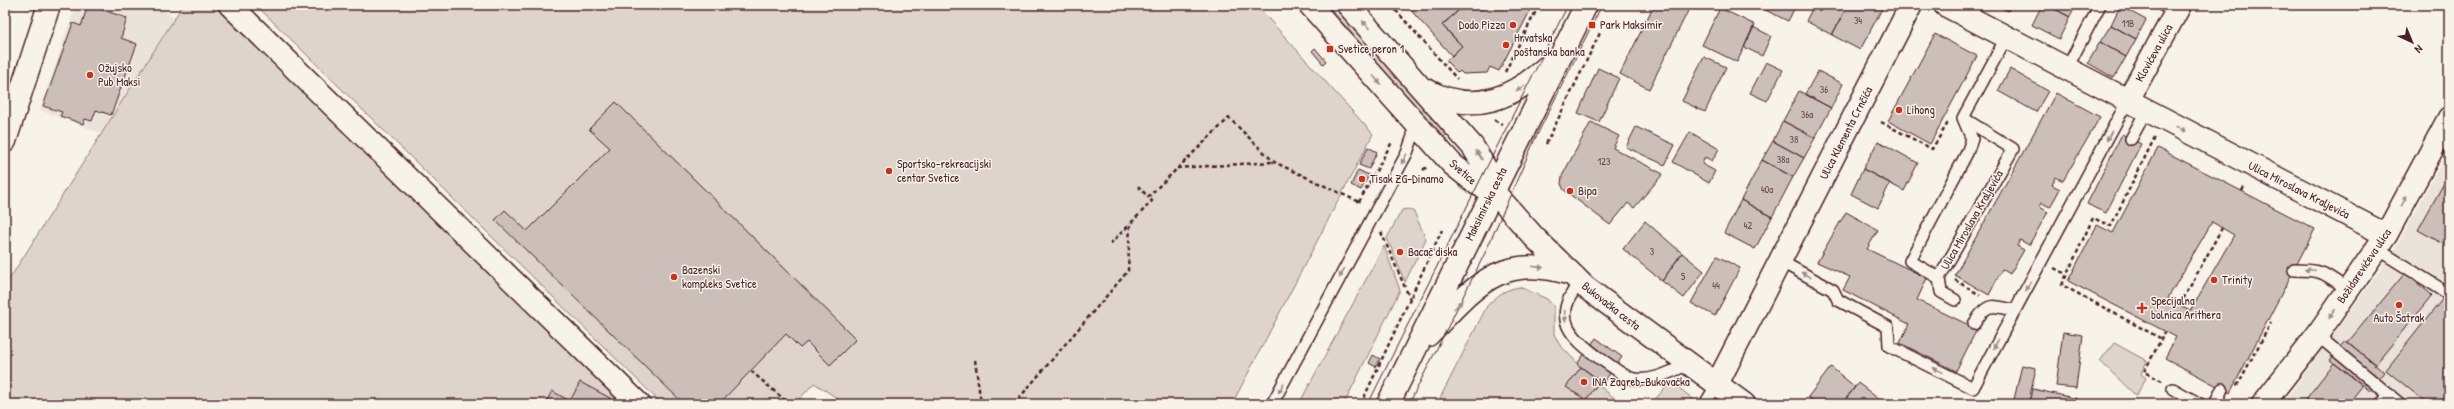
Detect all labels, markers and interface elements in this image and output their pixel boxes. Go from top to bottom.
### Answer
house number: 34 [1854,14,1862,27]
place label: Dodo Pizza [1459,16,1505,33]
place label: Park Maksimir [1600,16,1663,33]
house number: 11B [2122,17,2134,30]
marker: Dodo Pizza [1508,20,1518,30]
marker: Park Maksimir [1587,20,1597,30]
one-way arrow [1362,21,1371,30]
street label: Klovićeva ulica [2131,21,2177,85]
north arrow [2392,22,2432,62]
place label: Hrvatska poštanska banka [1514,29,1585,60]
place label: Svetice peron 1 [1338,40,1404,57]
marker: Hrvatska poštanska banka [1501,40,1511,50]
text: N [2412,42,2426,56]
marker: Svetice peron 1 [1325,44,1335,54]
place label: Ožujsko Pub Maksi [98,59,140,90]
marker: Ožujsko Pub Maksi [85,70,95,80]
one-way arrow [1373,74,1382,85]
street label: Ulica Klementa Crnčića [1815,83,1876,182]
house number: 36 [1820,83,1828,96]
one-way arrow [1515,85,1527,92]
place label: Lihong [1907,101,1935,118]
marker: Lihong [1894,105,1904,115]
house number: 36a [1801,108,1813,121]
one-way arrow [2175,125,2187,132]
one-way arrow [2105,130,2112,142]
house number: 38 [1790,133,1798,146]
one-way arrow [1475,150,1483,160]
one-way arrow [1400,153,1407,165]
house number: 38a [1777,153,1789,166]
place label: Sportsko-rekreacijski centar Svetice [897,155,991,186]
street label: Svetice [1446,155,1481,188]
house number: 123 [1598,155,1611,168]
street label: Ulica Miroslava Kraljevića [2246,157,2353,223]
street label: Maksimirska cesta [1460,164,1511,243]
marker: Sportsko-rekreacijski centar Svetice [884,166,894,176]
street label: Ulica Miroslava Kraljevića [1936,167,2007,272]
place label: Tisak ZG-Dinamo [1370,170,1444,187]
marker: Tisak ZG-Dinamo [1357,174,1367,184]
place label: Bipa [1578,182,1597,199]
house number: 40a [1761,183,1773,196]
marker: Bipa [1565,186,1575,196]
one-way arrow [2401,195,2408,207]
house number: 42 [1744,219,1753,232]
street label: Božidarevićeva ulica [2332,225,2395,306]
place label: Bacač diska [1408,243,1458,260]
house number: 3 [1650,245,1655,258]
marker: Bacač diska [1395,247,1405,257]
place label: Bazenski kompleks Svetice [682,261,757,292]
one-way arrow [1532,264,1544,270]
one-way arrow [1339,267,1345,279]
one-way arrow [2304,267,2317,274]
house number: 5 [1681,270,1686,283]
place label: Trinity [2222,271,2252,288]
marker: Bazenski kompleks Svetice [669,272,679,282]
one-way arrow [1800,272,1812,279]
marker: Trinity [2209,275,2219,285]
street label: Bukovačka cesta [1578,277,1644,334]
house number: 44 [1712,279,1720,292]
one-way arrow [2025,280,2031,291]
place label: Specijalna bolnica Arithera [2151,292,2221,323]
one-way arrow [1453,300,1463,310]
marker: Auto Šatrak [2394,300,2404,310]
marker: Specijalna bolnica Arithera [2136,302,2148,314]
one-way arrow [2328,308,2336,319]
place label: Auto Šatrak [2373,309,2425,326]
one-way arrow [1562,310,1569,323]
one-way arrow [1993,338,2000,350]
one-way arrow [1932,367,1944,374]
place label: INA Zagreb-Bukovačka [1592,373,1690,390]
marker: INA Zagreb-Bukovačka [1579,377,1589,387]
one-way arrow [1278,382,1284,394]

